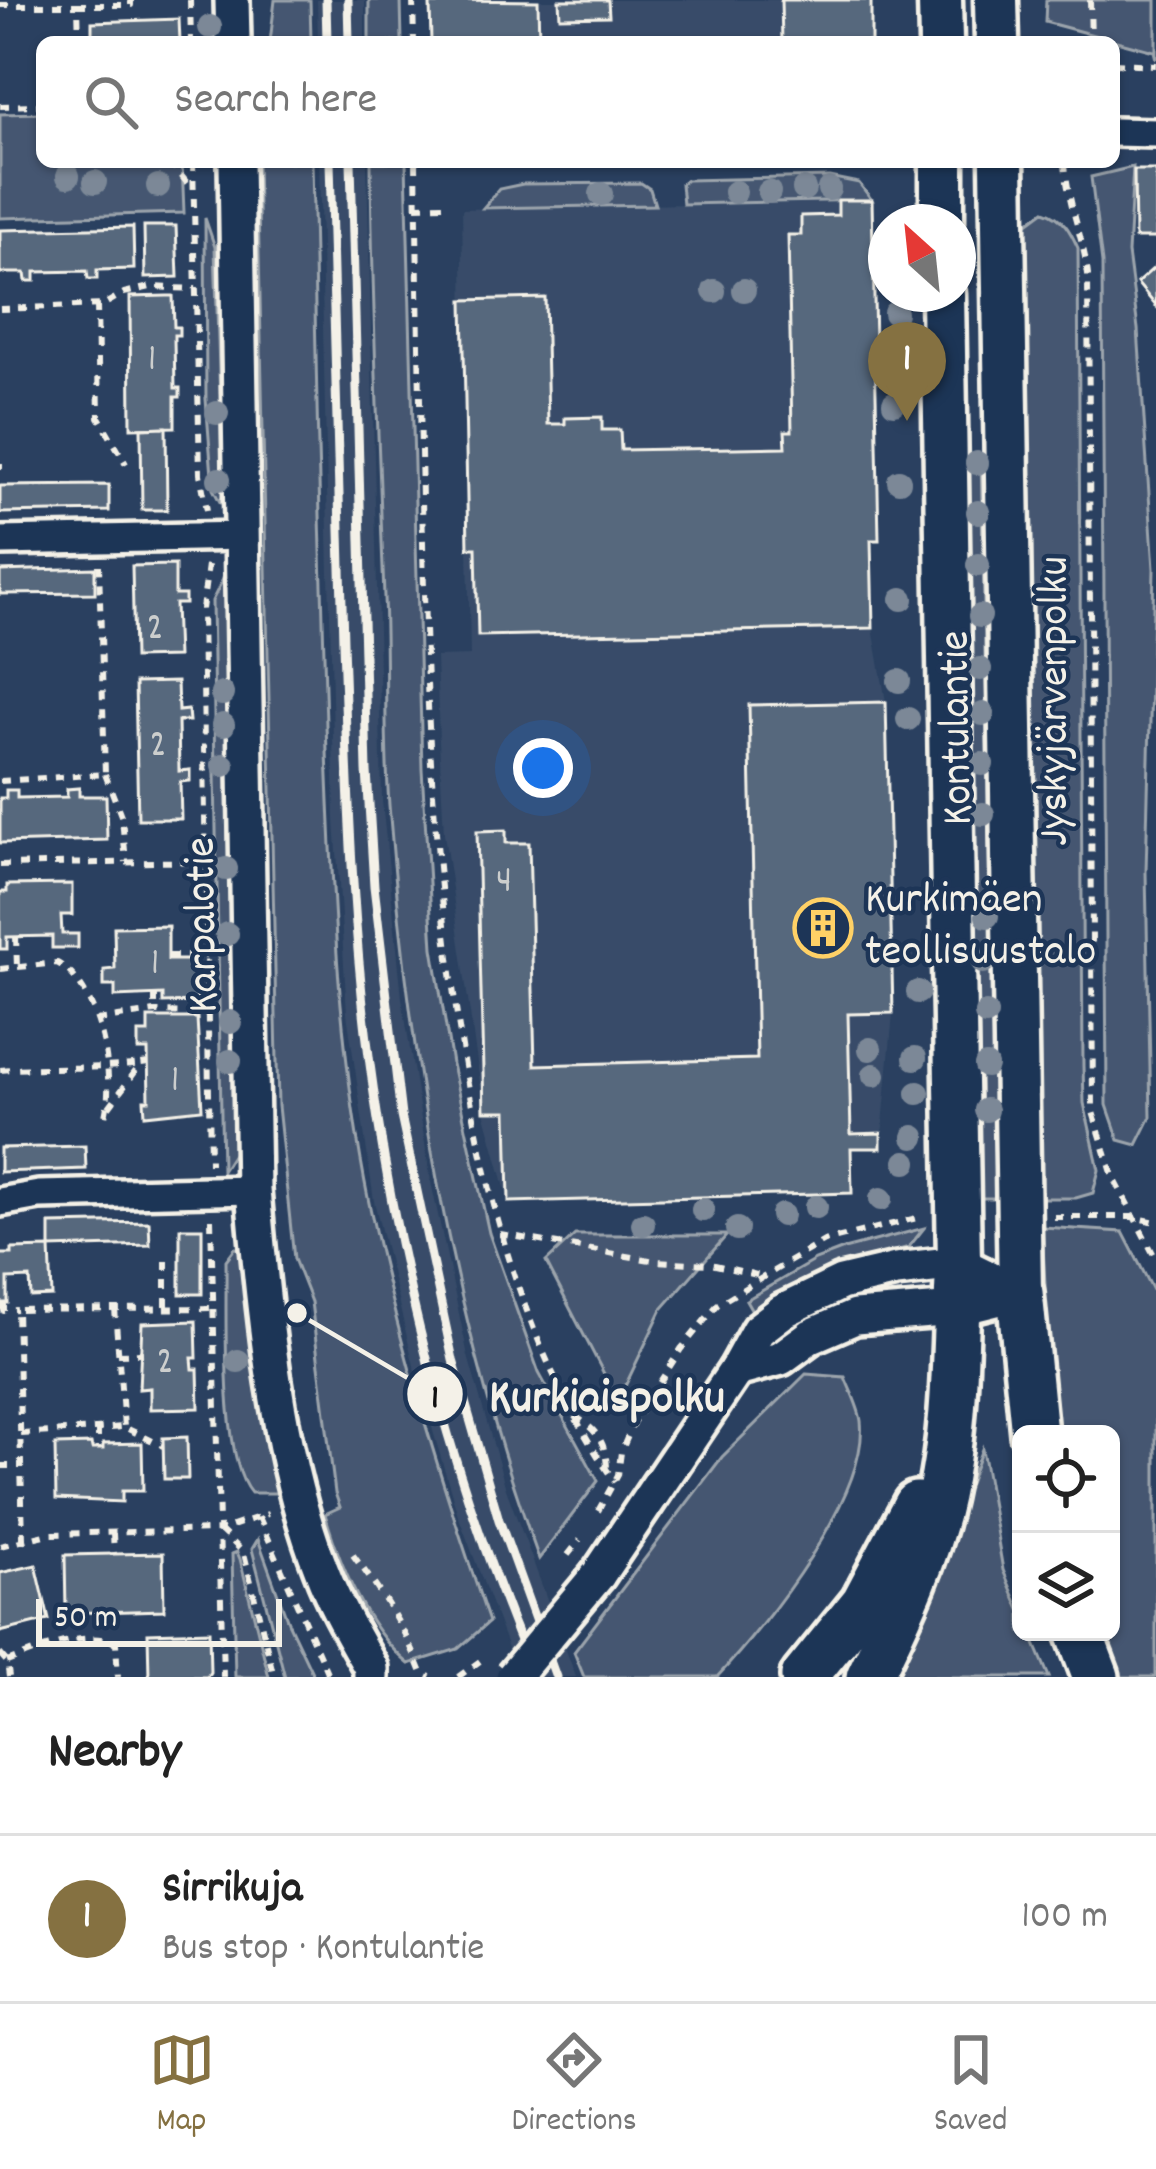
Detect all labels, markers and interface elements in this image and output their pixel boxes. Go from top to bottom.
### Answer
search box [36,36,1120,168]
icon: search [78,69,144,135]
text: Search here [174,70,377,134]
north arrow [868,204,976,312]
pin: 1 [868,322,946,421]
house number: 1 [148,334,156,389]
street label: Jyskyjärvenpolku [1025,556,1089,846]
house number: 2 [146,603,164,658]
street label: Kontulantie [925,630,993,826]
house number: 2 [149,720,167,775]
your location [513,738,573,798]
street label: Karpalotie [171,837,239,1013]
house number: 4 [496,856,512,911]
place label: Kurkimäen teollisuustalo [865,870,1096,986]
building icon: Kurkimäen teollisuustalo [792,897,854,959]
house number: 1 [151,938,159,993]
house number: 1 [171,1055,179,1110]
house number: 2 [156,1337,174,1392]
callout: Kurkiaispolku [405,1352,749,1436]
text: Kurkiaispolku [489,1367,725,1436]
text: 1 [431,1374,439,1426]
map controls [1012,1425,1120,1641]
button: locate [1012,1425,1120,1533]
button: layers [1012,1533,1120,1641]
scale bar [36,1593,282,1646]
text: 50 m [54,1596,118,1643]
text: Nearby [48,1719,181,1791]
text: Sirrikuja [162,1859,302,1923]
text: 1 [83,1891,91,1946]
text: 100 m [1021,1891,1108,1946]
text: Bus stop · Kontulantie [162,1923,484,1978]
tab: Map [149,2027,215,2146]
tab: Directions [512,2027,637,2146]
tab: Saved [934,2027,1007,2146]

